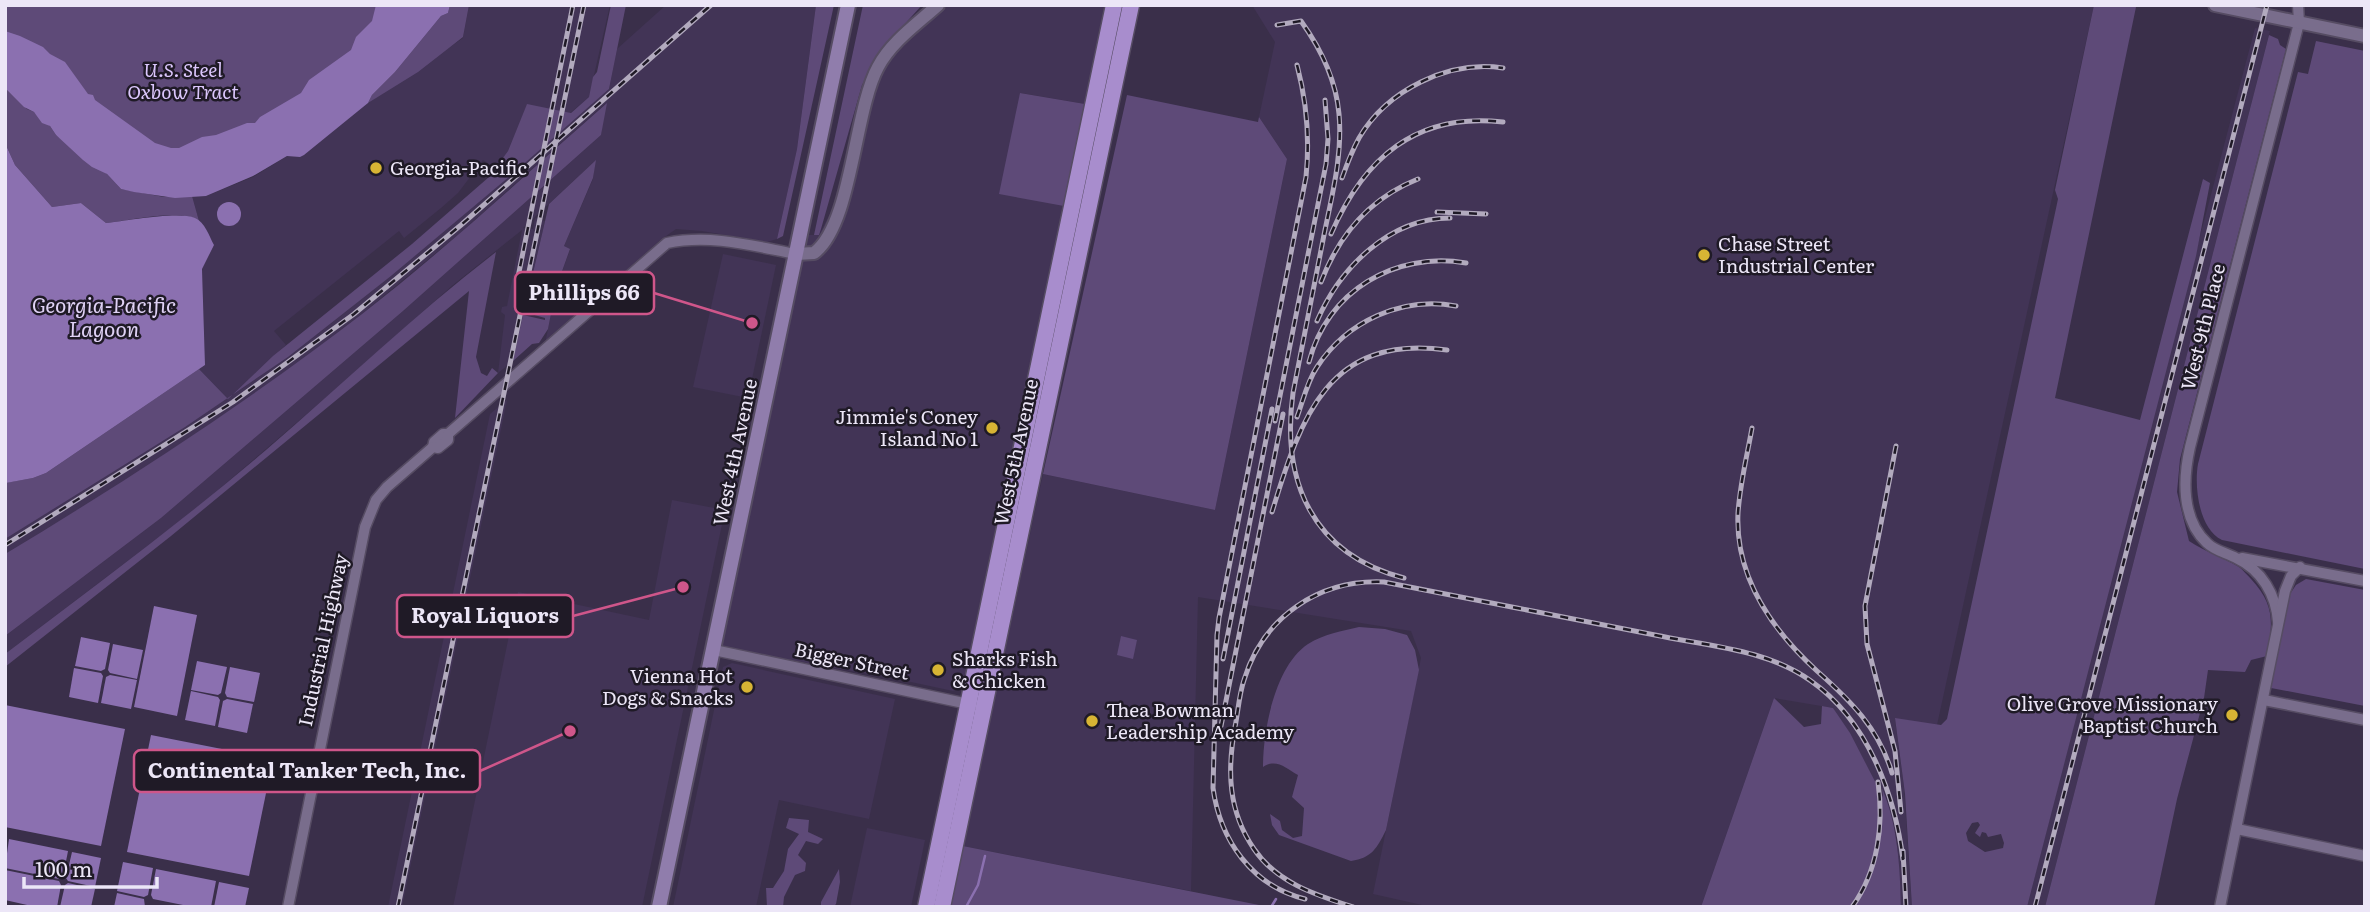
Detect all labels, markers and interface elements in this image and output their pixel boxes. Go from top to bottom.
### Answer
park label: U.S. Steel Oxbow Tract [127,55,239,105]
place label: Georgia-Pacific [390,153,527,181]
marker: Georgia-Pacific [368,160,384,176]
place label: Chase Street Industrial Center [1718,229,1874,279]
marker: Chase Street Industrial Center [1696,247,1712,263]
street label: West 9th Place [2173,260,2231,393]
callout: Phillips 66 [515,272,654,314]
text: Phillips 66 [528,275,640,306]
water label: Georgia-Pacific Lagoon [32,288,176,343]
street label: West 4th Avenue [705,376,763,528]
street label: West 5th Avenue [986,376,1044,528]
place label: Jimmie's Coney Island No 1 [835,402,978,452]
marker: Jimmie's Coney Island No 1 [984,420,1000,436]
street label: Industrial Highway [290,551,354,729]
callout: Royal Liquors [397,595,573,637]
text: Royal Liquors [411,598,559,629]
street label: Bigger Street [792,634,912,686]
place label: Sharks Fish & Chicken [952,644,1058,694]
place label: Vienna Hot Dogs & Snacks [602,661,733,711]
marker: Sharks Fish & Chicken [930,662,946,678]
marker: Vienna Hot Dogs & Snacks [739,679,755,695]
place label: Olive Grove Missionary Baptist Church [2007,689,2218,739]
place label: Thea Bowman Leadership Academy [1106,695,1294,745]
marker: Olive Grove Missionary Baptist Church [2224,707,2240,723]
marker: Thea Bowman Leadership Academy [1084,713,1100,729]
callout: Continental Tanker Tech, Inc. [134,750,480,792]
text: Continental Tanker Tech, Inc. [148,753,466,784]
scale bar [24,846,158,890]
text: 100 m [35,852,92,883]

